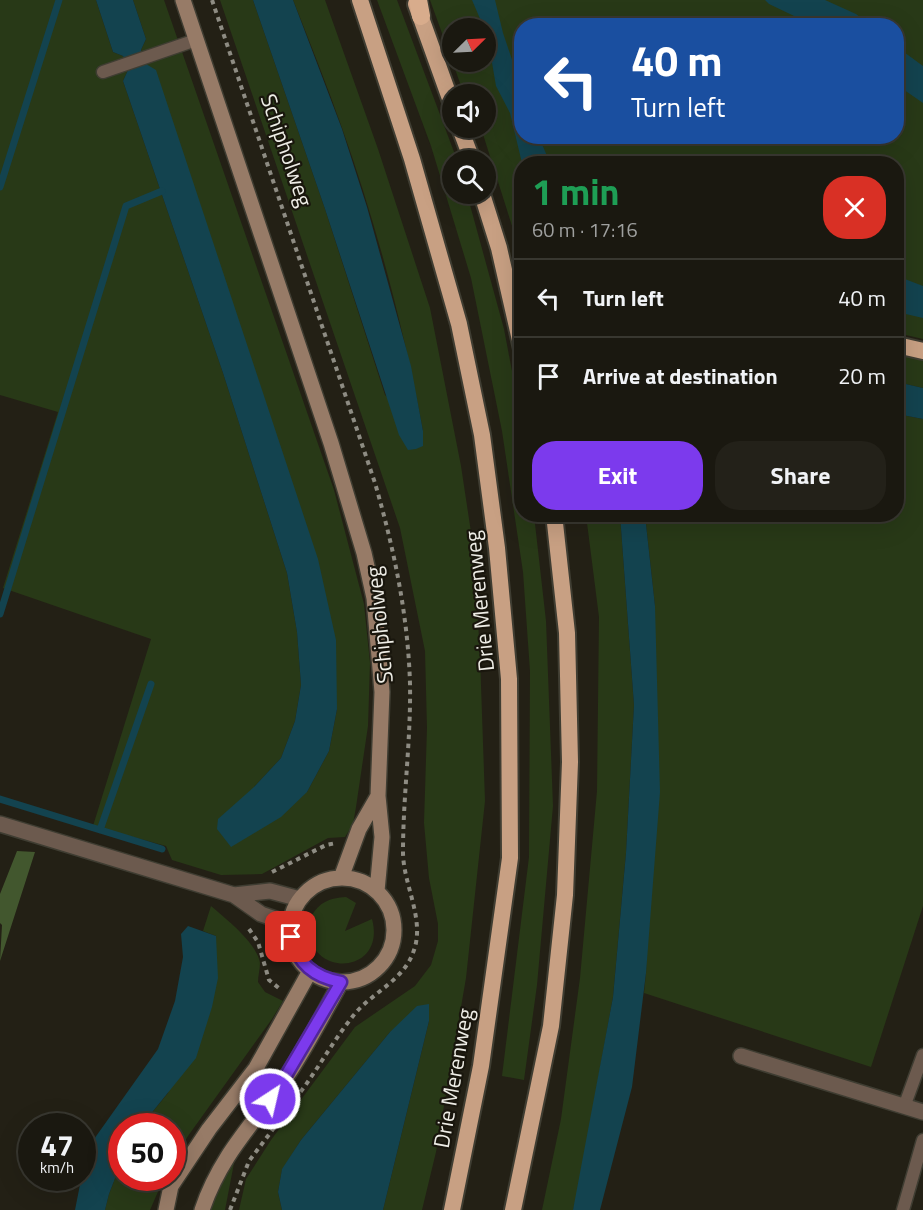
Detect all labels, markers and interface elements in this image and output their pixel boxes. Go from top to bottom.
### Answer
north arrow [442,18,496,72]
map controls [442,18,496,204]
text: 40 m [631,28,723,92]
icon: left [532,42,610,120]
button: sound [442,84,496,138]
text: Turn left [631,86,725,127]
street label: Schipholweg [252,89,322,211]
button: search [442,150,496,204]
text: 1 min [532,164,619,219]
button: close [823,176,886,239]
text: 60 m · 17:16 [532,214,638,245]
text: Turn left [583,281,664,315]
text: 40 m [838,281,886,315]
icon: left [532,282,565,315]
text: Arrive at destination [583,359,778,393]
text: 20 m [838,359,886,393]
icon: arrive [532,360,565,393]
button: Exit [532,441,703,510]
button: Share [715,441,886,510]
street label: Drie Merenweg [455,529,503,673]
street label: Schipholweg [356,565,402,685]
pin [265,911,316,962]
icon: arrive [274,920,307,953]
street label: Drie Merenweg [424,1005,482,1151]
position arrow [238,1067,302,1131]
speed limit sign: 50 [108,1113,186,1191]
text: 47 [40,1122,74,1168]
text: km/h [40,1156,74,1179]

